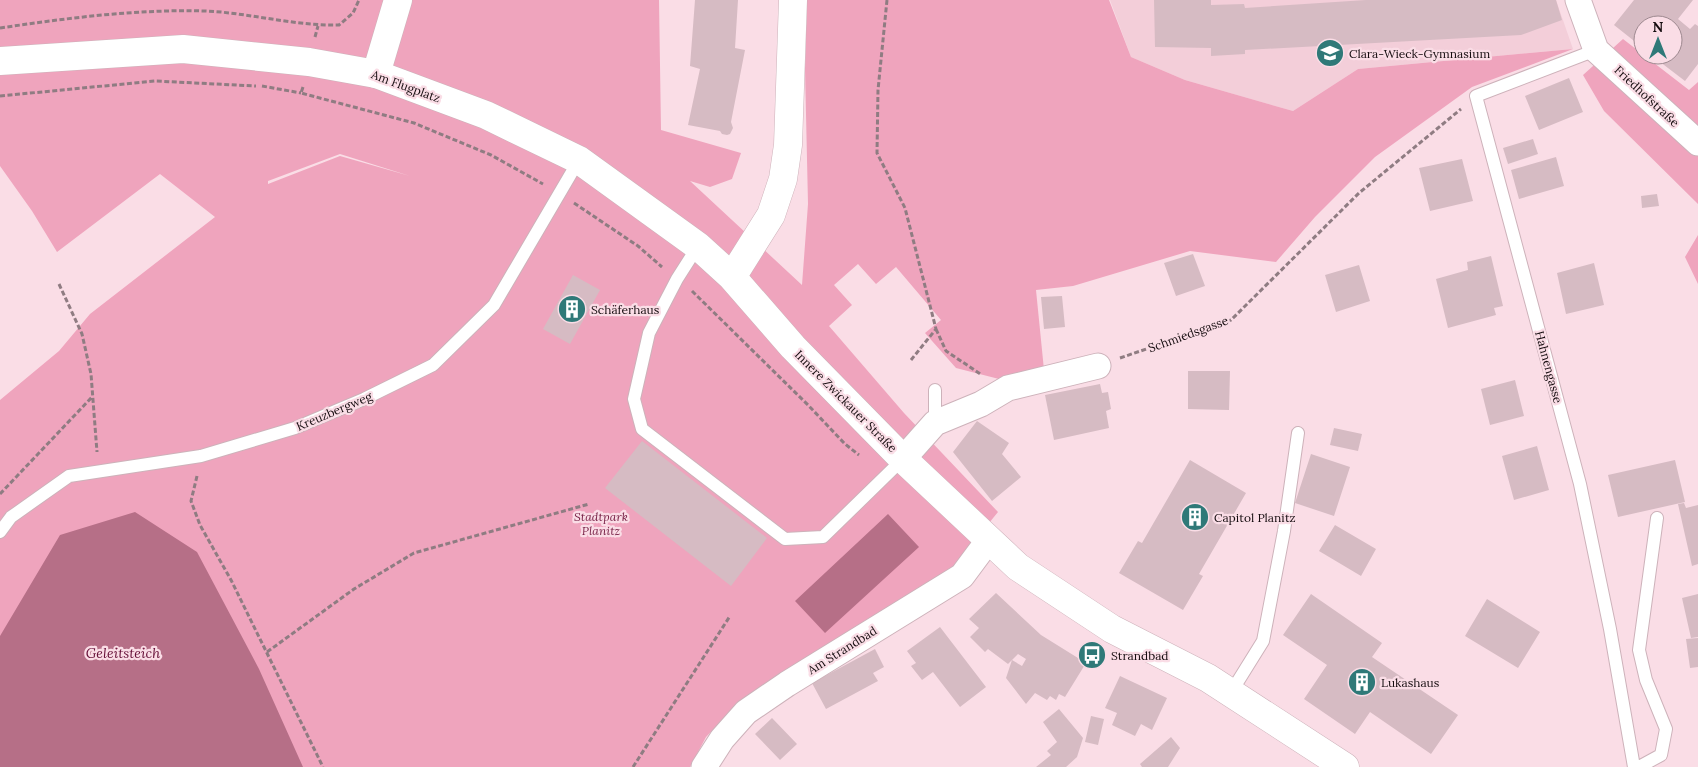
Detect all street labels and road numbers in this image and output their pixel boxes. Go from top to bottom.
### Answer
street label: Friedhofstraße [1612,62,1683,130]
street label: Am Flugplatz [368,66,443,105]
street label: Schmiedsgasse [1146,312,1231,355]
street label: Hahnengasse [1532,329,1566,405]
street label: Innere Zwickauer Straße [792,347,901,456]
street label: Kreuzbergweg [294,388,375,434]
street label: Am Strandbad [804,623,879,678]

